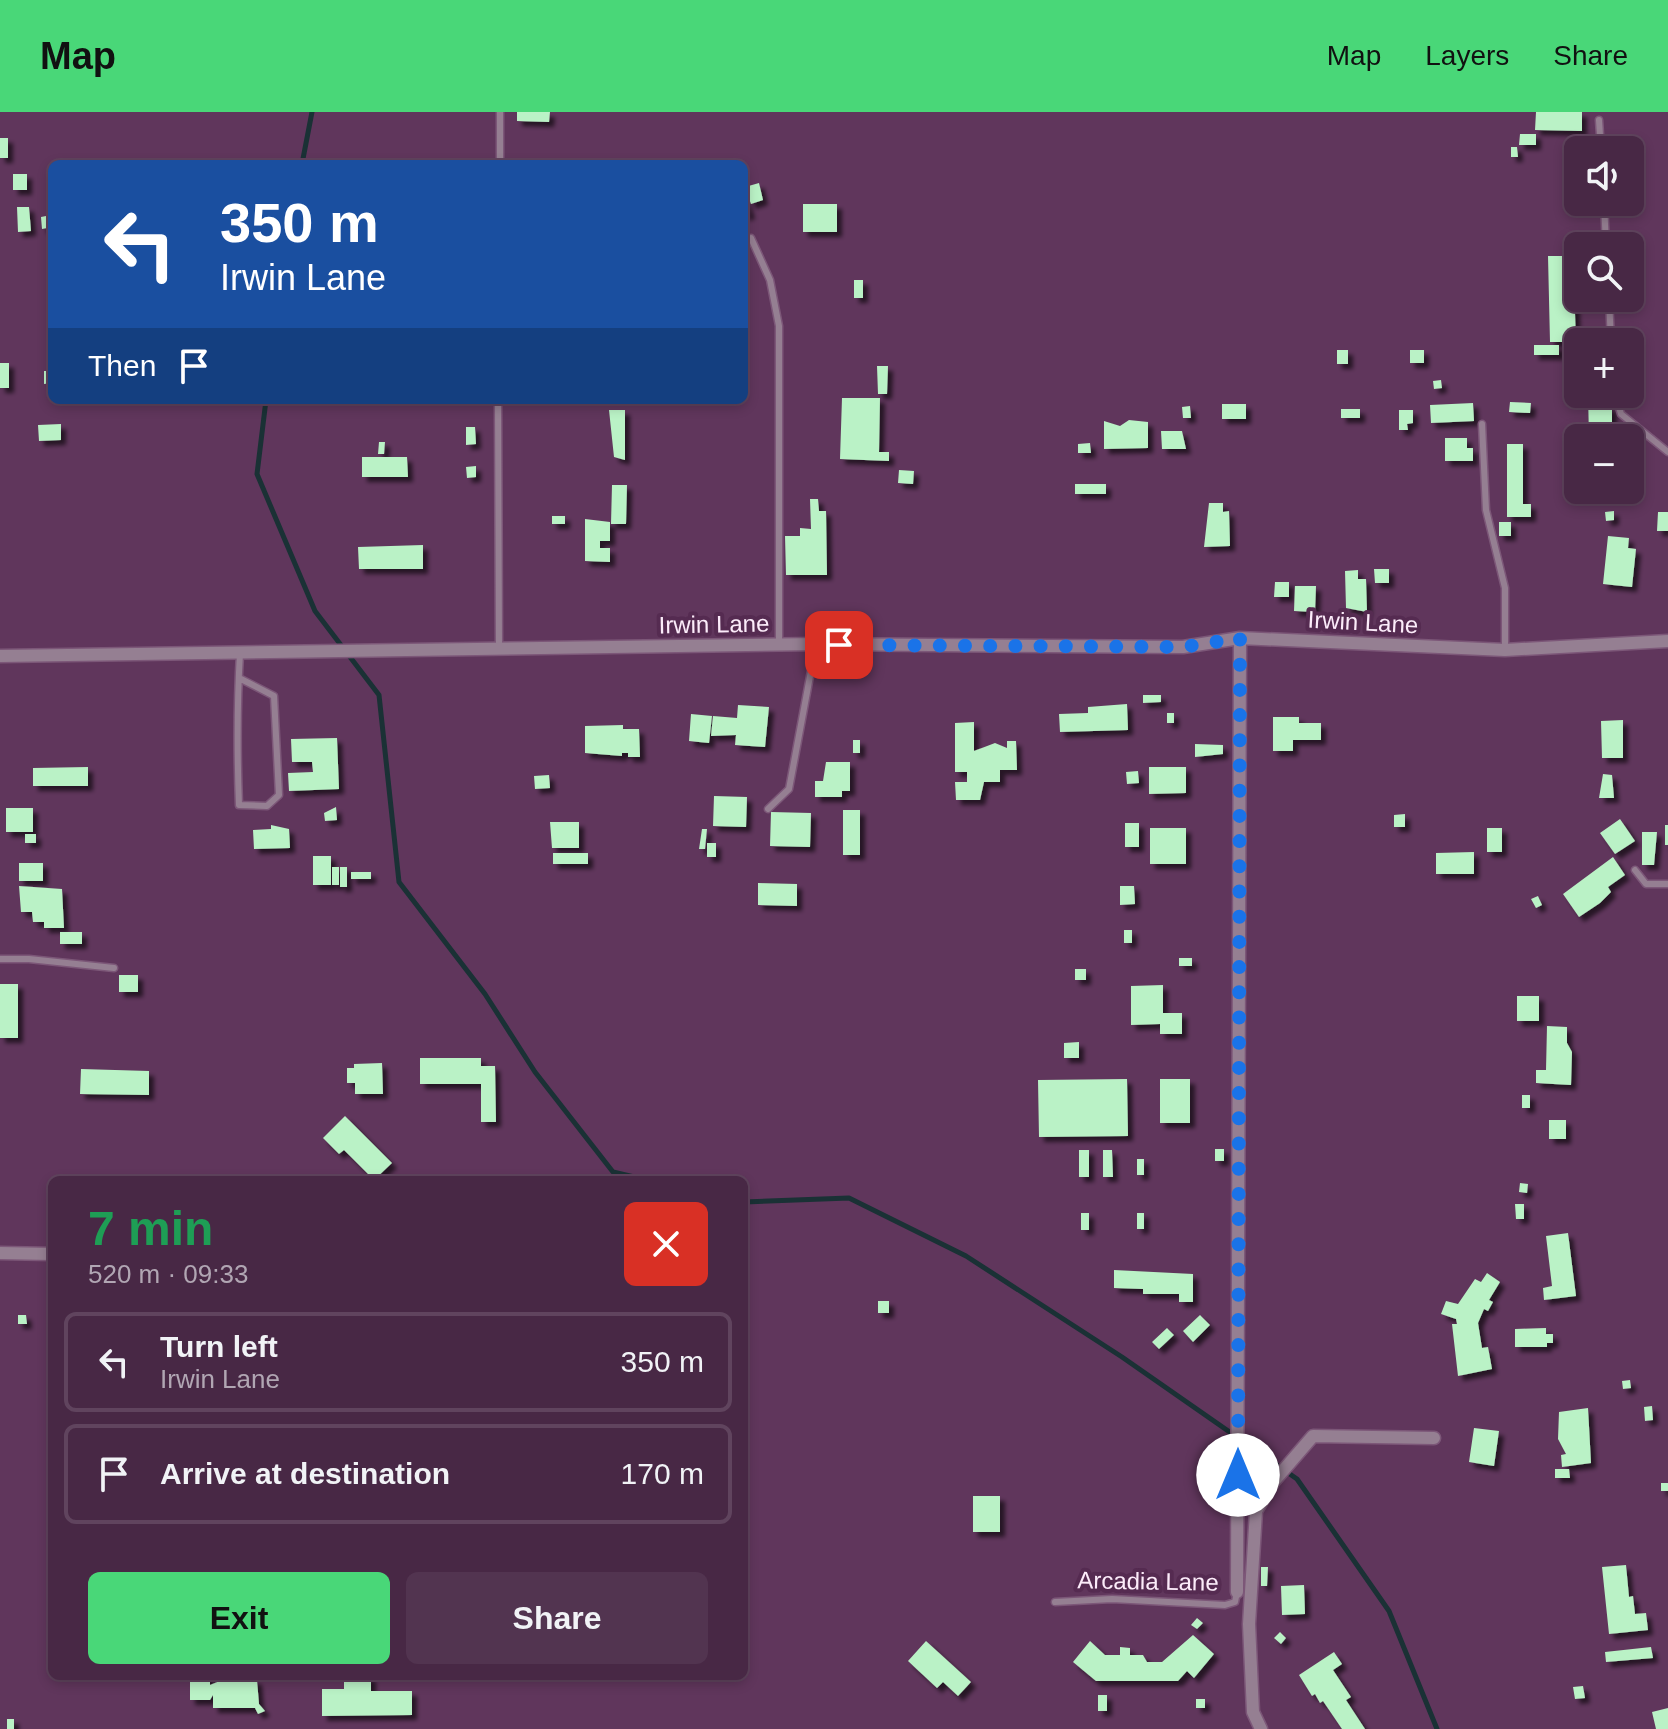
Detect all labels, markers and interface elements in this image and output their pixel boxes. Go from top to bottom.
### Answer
text: Map [40,35,116,77]
text: Map [1327,40,1381,71]
text: Layers [1425,40,1509,71]
text: Share [1553,40,1628,71]
map controls [1564,136,1644,504]
button: sound [1564,136,1644,216]
text: 350 m [220,191,379,254]
icon: left [88,192,192,296]
button: search [1564,232,1644,312]
text: Irwin Lane [220,257,386,298]
button: + [1564,328,1644,408]
icon: arrive [172,344,216,388]
text: Then [88,349,156,382]
button: − [1564,424,1644,504]
street label: Irwin Lane [1307,606,1419,638]
street label: Irwin Lane [658,610,770,638]
pin [805,611,873,679]
icon: arrive [817,623,861,667]
text: 7 min [88,1202,213,1255]
button: close [624,1202,708,1286]
text: 520 m · 09:33 [88,1259,248,1289]
text: Turn left [160,1330,278,1363]
icon: left [92,1340,136,1384]
text: 350 m [621,1345,704,1378]
text: Irwin Lane [160,1364,280,1394]
position arrow [1196,1433,1280,1517]
icon: arrive [92,1452,136,1496]
text: Arrive at destination [160,1457,450,1490]
text: 170 m [621,1457,704,1490]
street label: Arcadia Lane [1077,1566,1219,1596]
button: Exit [88,1572,390,1664]
button: Share [406,1572,708,1664]

